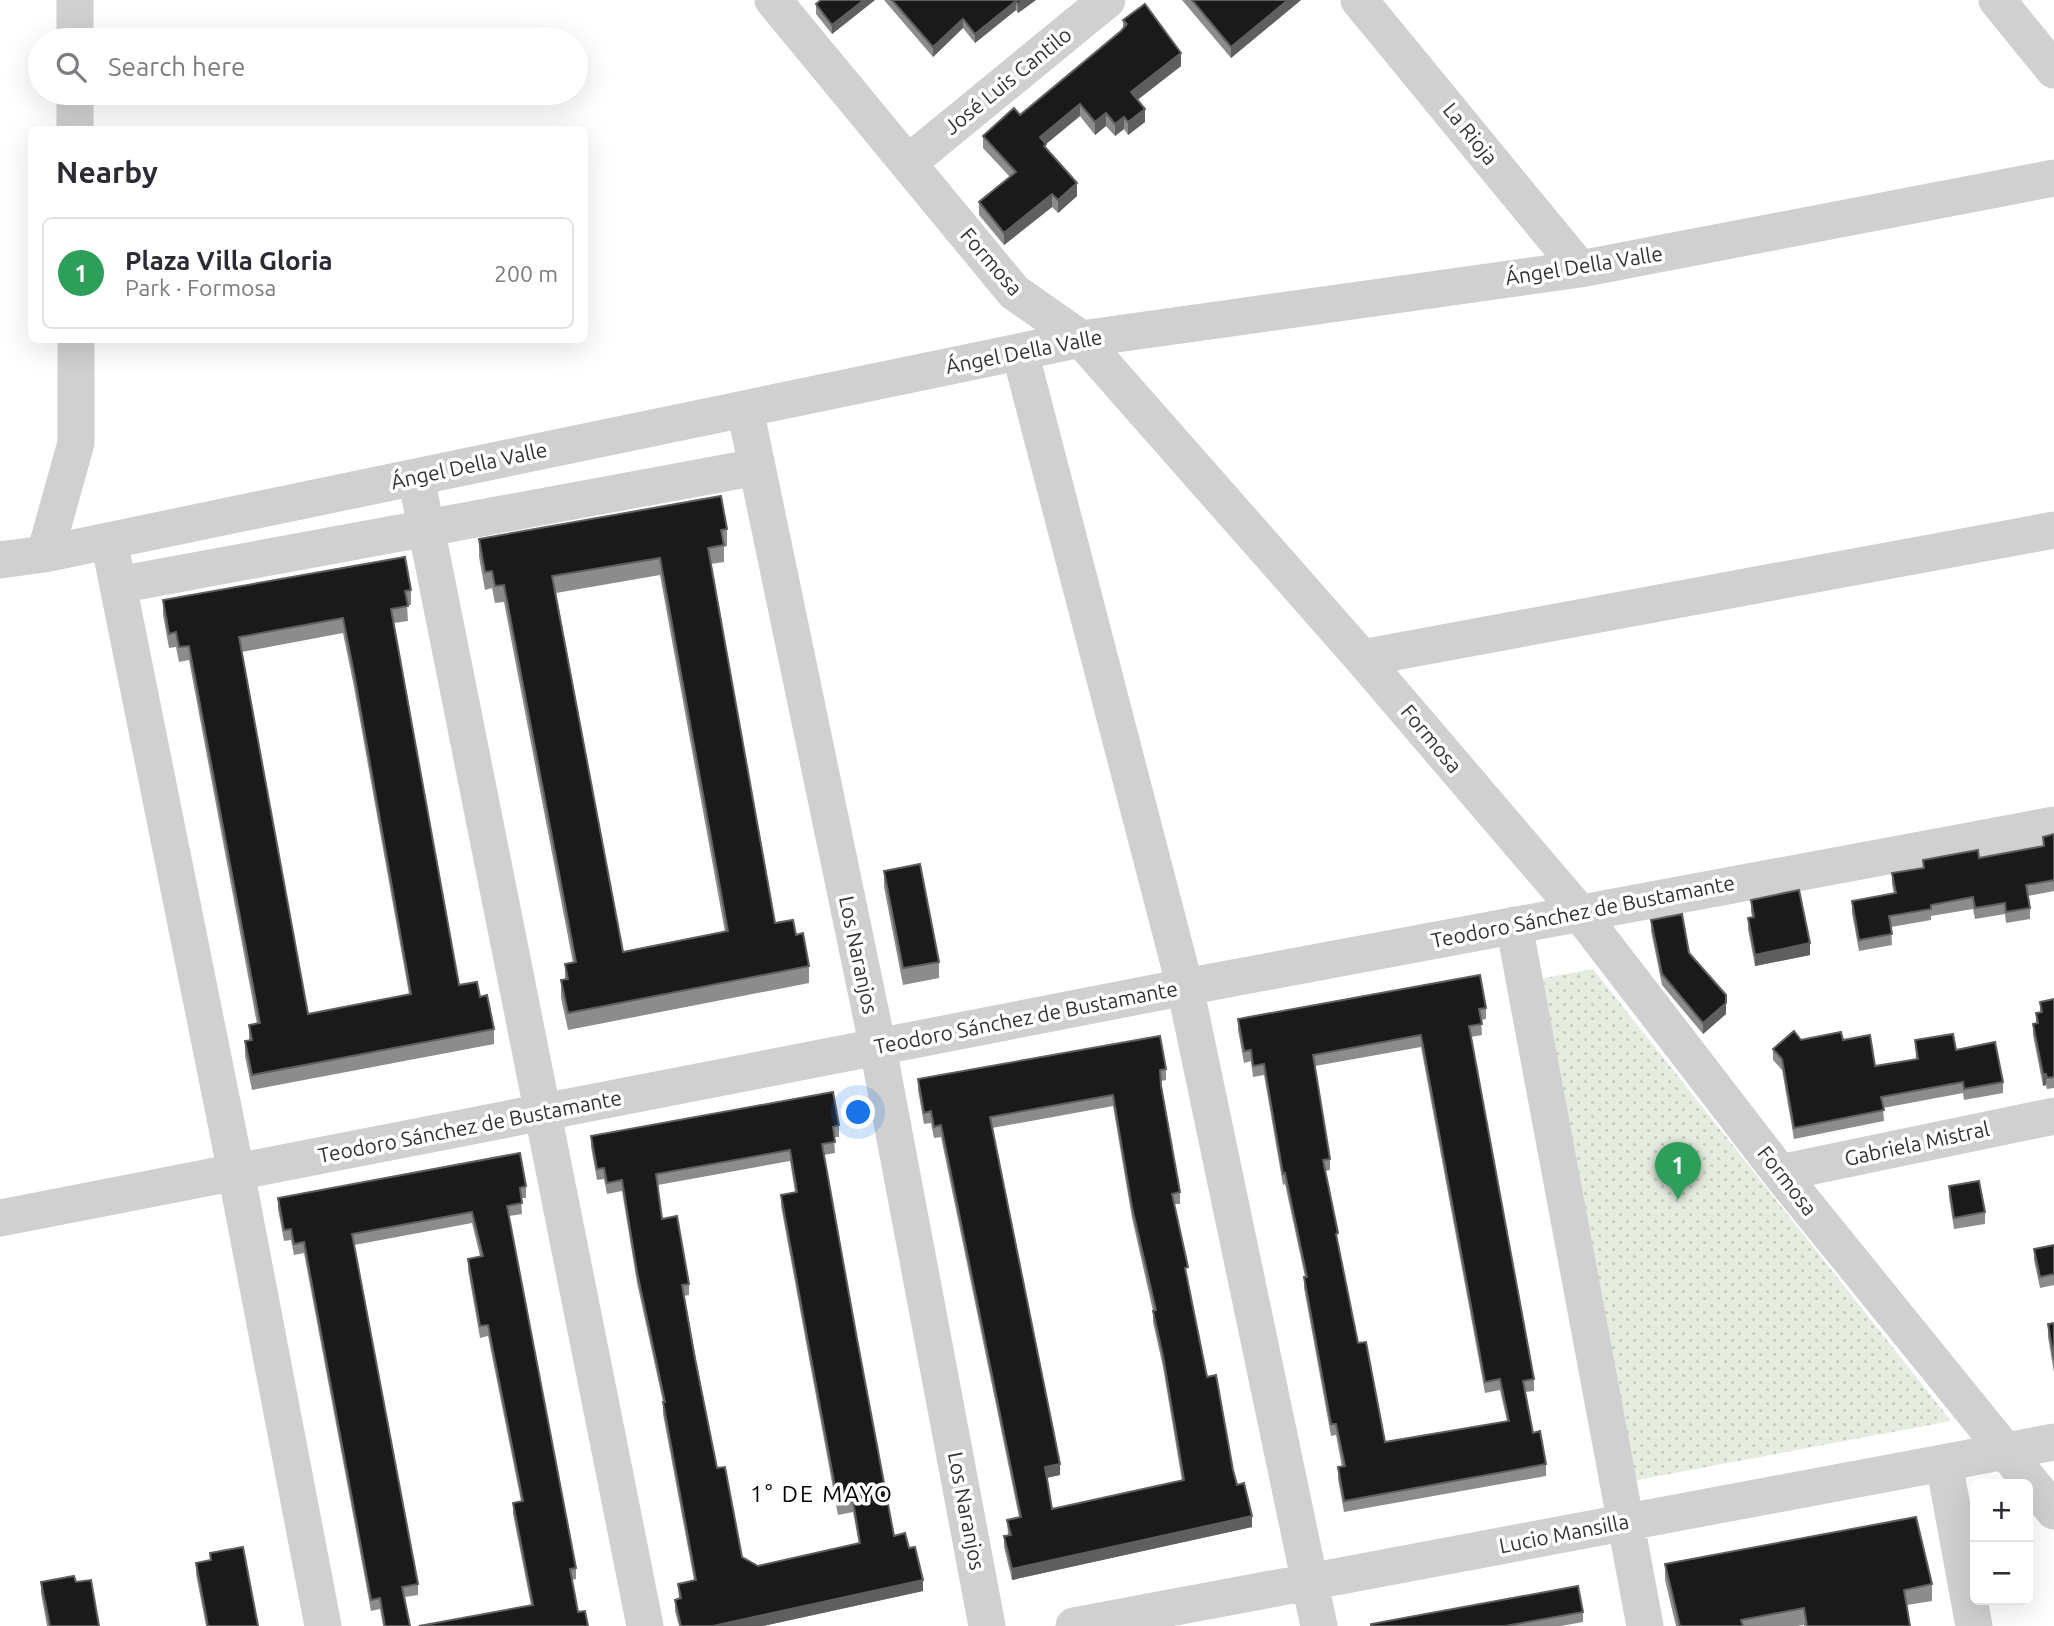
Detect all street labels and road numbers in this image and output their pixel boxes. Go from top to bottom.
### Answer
street label: José Luis Cantilo [939,22,1076,139]
street label: La Rioja [1439,98,1503,169]
street label: Formosa [956,223,1028,300]
street label: Ángel Della Valle [1503,241,1664,289]
street label: Ángel Della Valle [943,324,1104,378]
street label: Ángel Della Valle [389,437,549,493]
street label: Formosa [1396,699,1467,777]
street label: Teodoro Sánchez de Bustamante [1429,870,1737,952]
street label: Los Naranjos [835,894,883,1016]
street label: Teodoro Sánchez de Bustamante [872,976,1180,1058]
street label: Teodoro Sánchez de Bustamante [316,1085,624,1167]
street label: Gabriela Mistral [1842,1116,1992,1170]
street label: Formosa [1753,1141,1822,1220]
street label: Los Naranjos [944,1450,990,1572]
street label: Lucio Mansilla [1497,1509,1631,1557]

